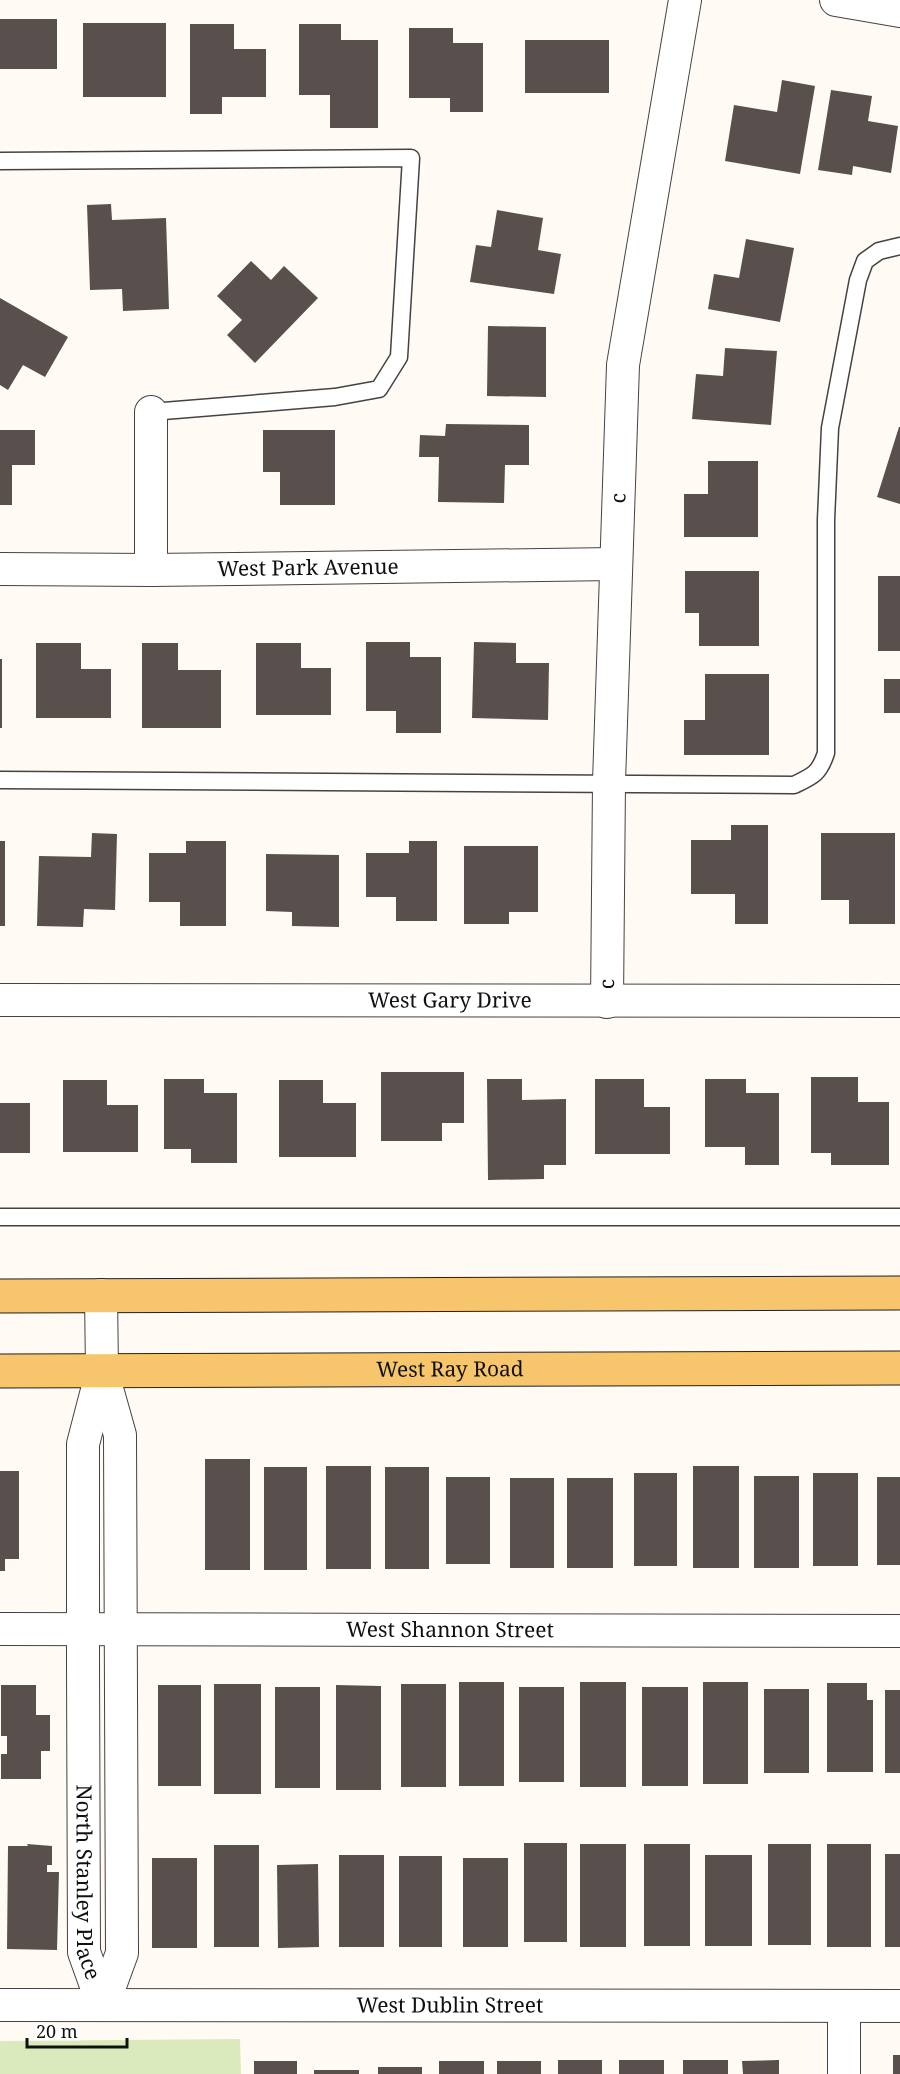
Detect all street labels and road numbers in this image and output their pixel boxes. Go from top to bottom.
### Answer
street label: c [603,492,632,504]
street label: West Park Avenue [217,552,399,582]
street label: c [592,979,620,989]
street label: West Gary Drive [368,985,532,1014]
street label: West Ray Road [376,1354,524,1383]
street label: West Shannon Street [346,1615,554,1643]
street label: North Stanley Place [70,1784,108,1983]
street label: West Dublin Street [357,1990,543,2019]

